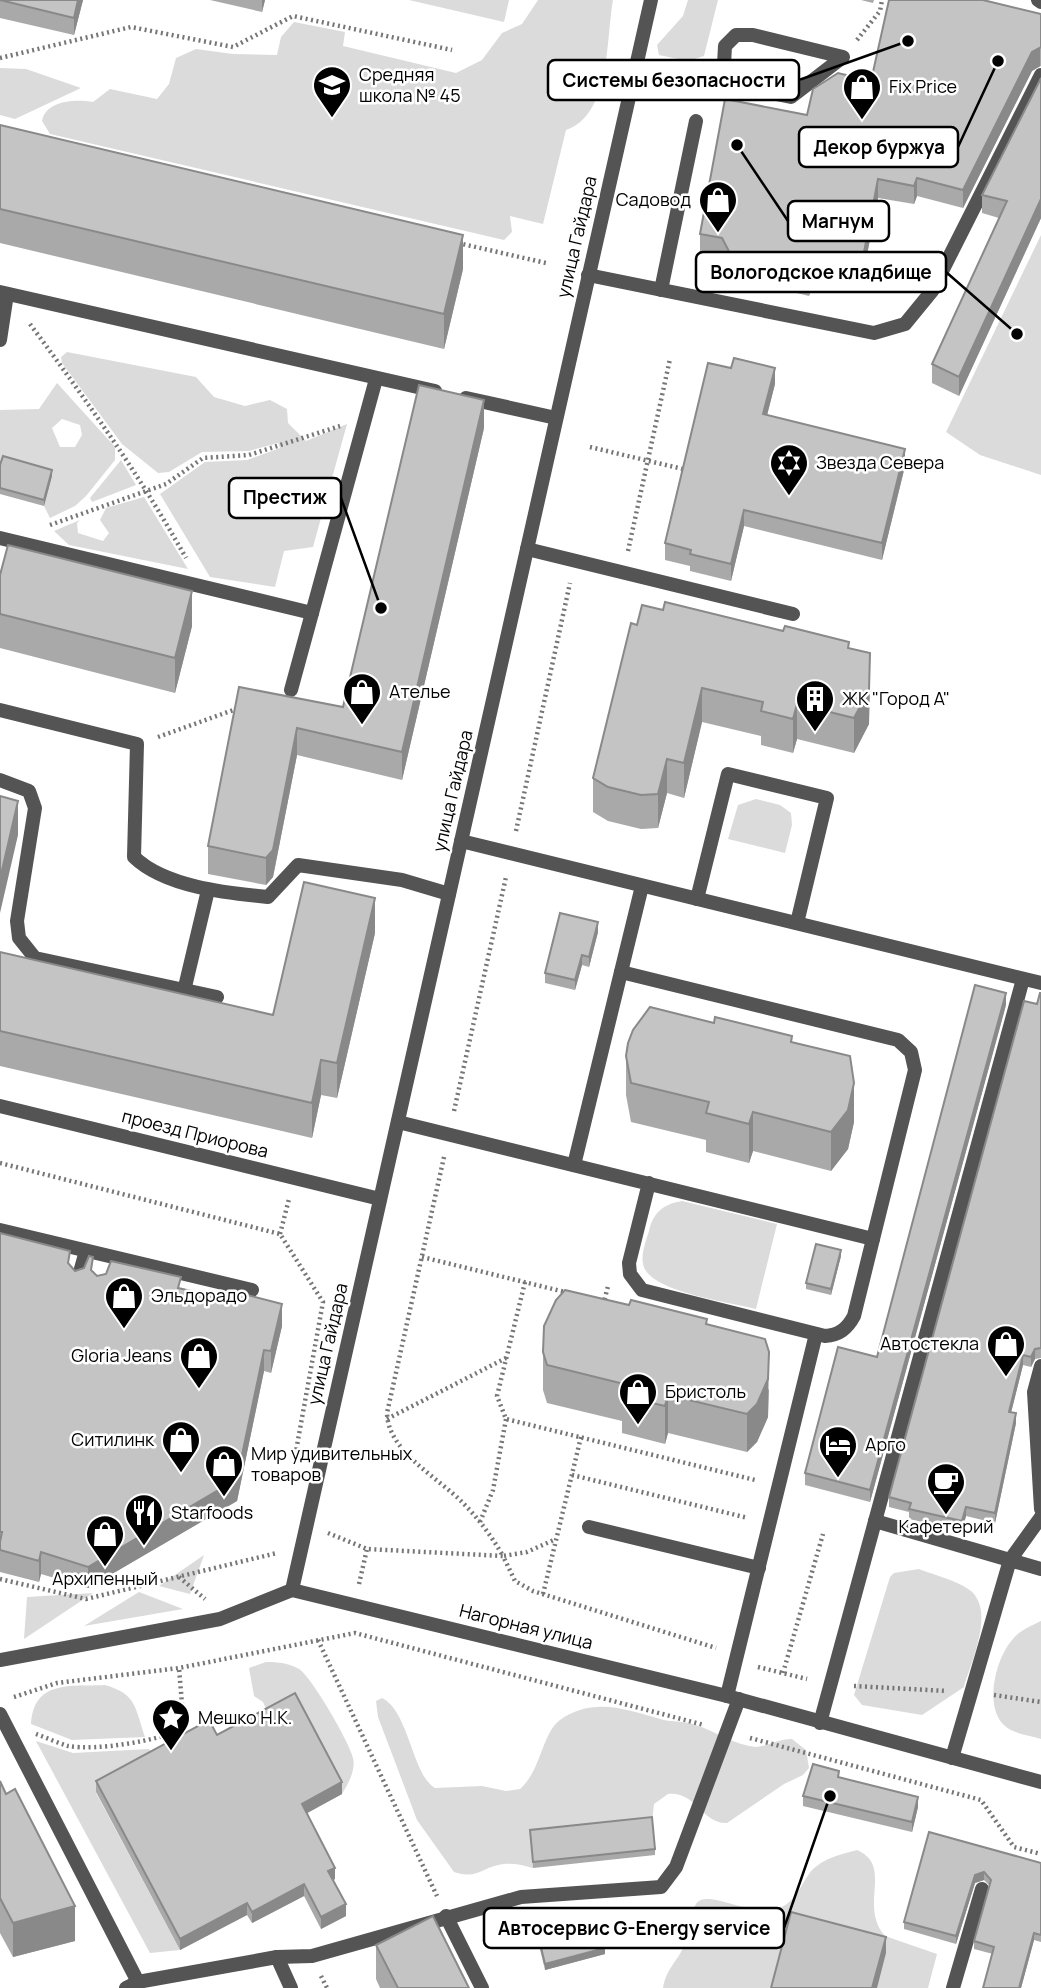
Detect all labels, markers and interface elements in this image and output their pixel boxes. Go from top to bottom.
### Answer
callout: Системы безопасности [548,60,799,100]
place label: Средняя школа № 45 [359,62,461,107]
school or university icon: Средняя школа № 45 [311,64,353,119]
shop icon: Fix Price [841,66,883,121]
text: Системы безопасности [563,67,785,93]
place label: Fix Price [889,74,957,98]
callout: Декор буржуа [799,127,958,167]
text: Декор буржуа [813,134,945,160]
street label: улица Гайдара [550,173,602,300]
shop icon: Садовод [697,179,739,234]
place label: Садовод [616,187,691,211]
callout: Магнум [788,201,889,241]
text: Магнум [802,208,874,234]
callout: Вологодское кладбище [696,252,946,292]
text: Вологодское кладбище [710,259,932,285]
synagogue icon: Звезда Севера [768,442,810,497]
place label: Звезда Севера [816,450,944,474]
callout: Престиж [229,478,341,518]
text: Престиж [243,484,327,510]
shop icon: Ателье [341,671,383,726]
building icon: ЖК "Город А" [794,678,836,733]
place label: Ателье [389,679,451,703]
place label: ЖК "Город А" [842,686,950,710]
street label: улица Гайдара [426,727,478,854]
street label: проезд Приорова [119,1103,271,1163]
shop icon: Эльдорадо [103,1275,145,1330]
street label: улица Гайдара [301,1280,353,1407]
place label: Эльдорадо [151,1283,247,1307]
shop icon: Автостекла [985,1323,1027,1378]
place label: Автостекла [880,1331,979,1355]
shop icon: Gloria Jeans [178,1335,220,1390]
place label: Gloria Jeans [71,1343,172,1367]
shop icon: Бристоль [617,1371,659,1426]
place label: Бристоль [665,1379,746,1403]
shop icon: Ситилинк [160,1419,202,1474]
hotel icon: Арго [817,1424,859,1479]
place label: Ситилинк [71,1427,155,1451]
place label: Арго [865,1432,906,1456]
place label: Мир удивительных товаров [251,1441,413,1486]
shop icon: Мир удивительных товаров [203,1443,245,1498]
cafe icon: Кафетерий [925,1461,967,1516]
restaurant icon: Starfoods [123,1492,165,1547]
place label: Starfoods [171,1500,253,1524]
shop icon: Архипенный [84,1513,126,1568]
place label: Кафетерий [899,1514,993,1538]
place label: Архипенный [52,1566,158,1590]
street label: Нагорная улица [457,1598,596,1654]
place icon: Мешко Н.К. [150,1697,192,1752]
place label: Мешко Н.К. [198,1705,292,1729]
callout: Автосервис G-Energy service [484,1908,784,1948]
text: Автосервис G-Energy service [498,1915,770,1941]

